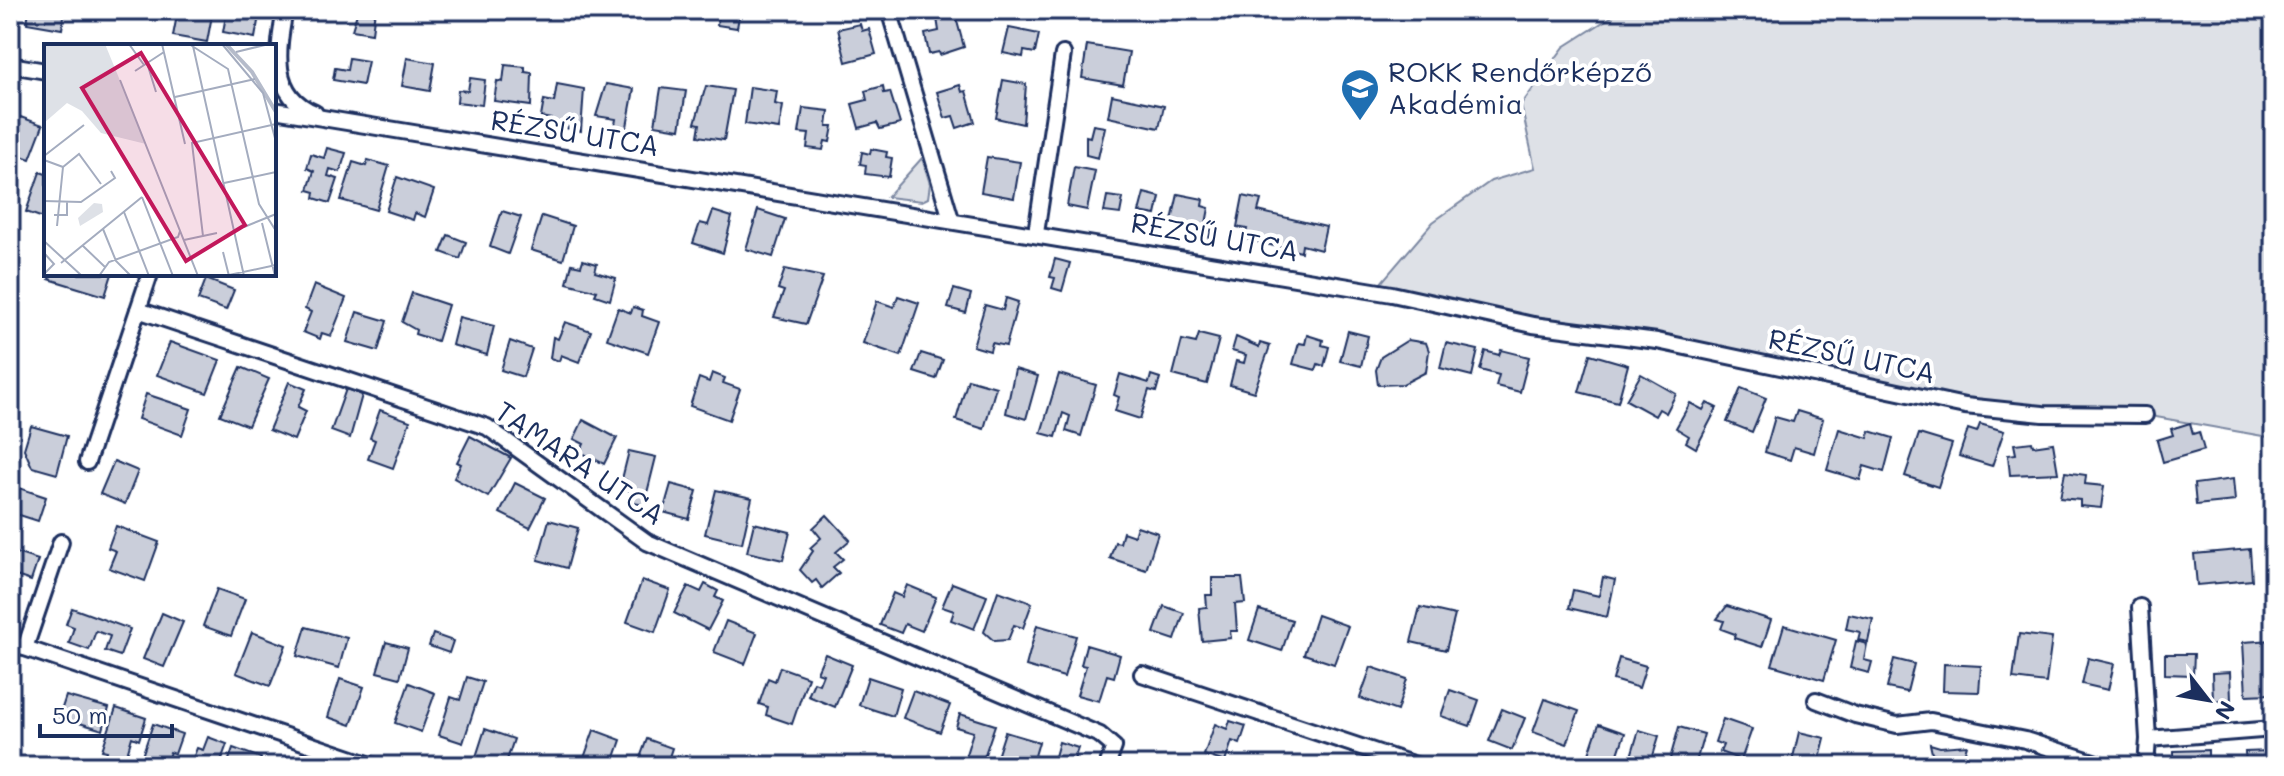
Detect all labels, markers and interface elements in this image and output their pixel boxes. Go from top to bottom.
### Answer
inset map [44,44,276,276]
place label: ROKK Rendőrképző Akadémia [1388,53,1652,121]
school or university icon: ROKK Rendőrképző Akadémia [1339,67,1381,122]
street label: RÉZSŰ UTCA [488,101,662,163]
street label: RÉZSŰ UTCA [1128,204,1302,268]
street label: RÉZSŰ UTCA [1765,320,1939,390]
street label: TAMARA UTCA [489,392,672,532]
north arrow [2168,660,2248,740]
scale bar [40,688,172,738]
text: N [2209,696,2242,725]
text: 50 m [52,699,108,730]

